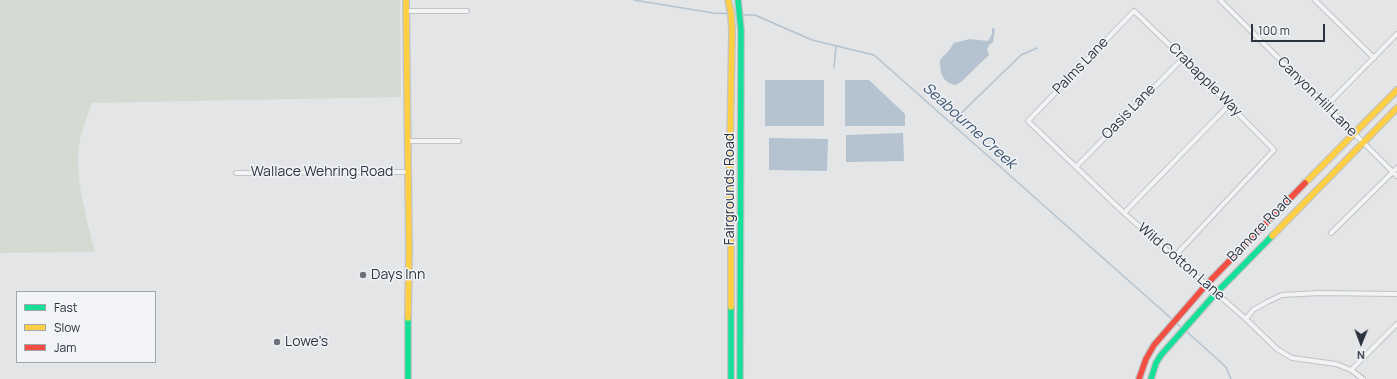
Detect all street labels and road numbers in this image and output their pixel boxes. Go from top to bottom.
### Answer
street label: Palms Lane [1050,34,1112,98]
street label: Crabapple Way [1165,40,1245,120]
street label: Canyon Hill Lane [1274,54,1360,140]
street label: Oasis Lane [1099,81,1159,143]
street label: Fairgrounds Road [722,133,738,245]
street label: Wallace Wehring Road [251,164,393,180]
street label: Bamore Road [1224,192,1296,266]
street label: Wild Cotton Lane [1134,220,1228,304]

